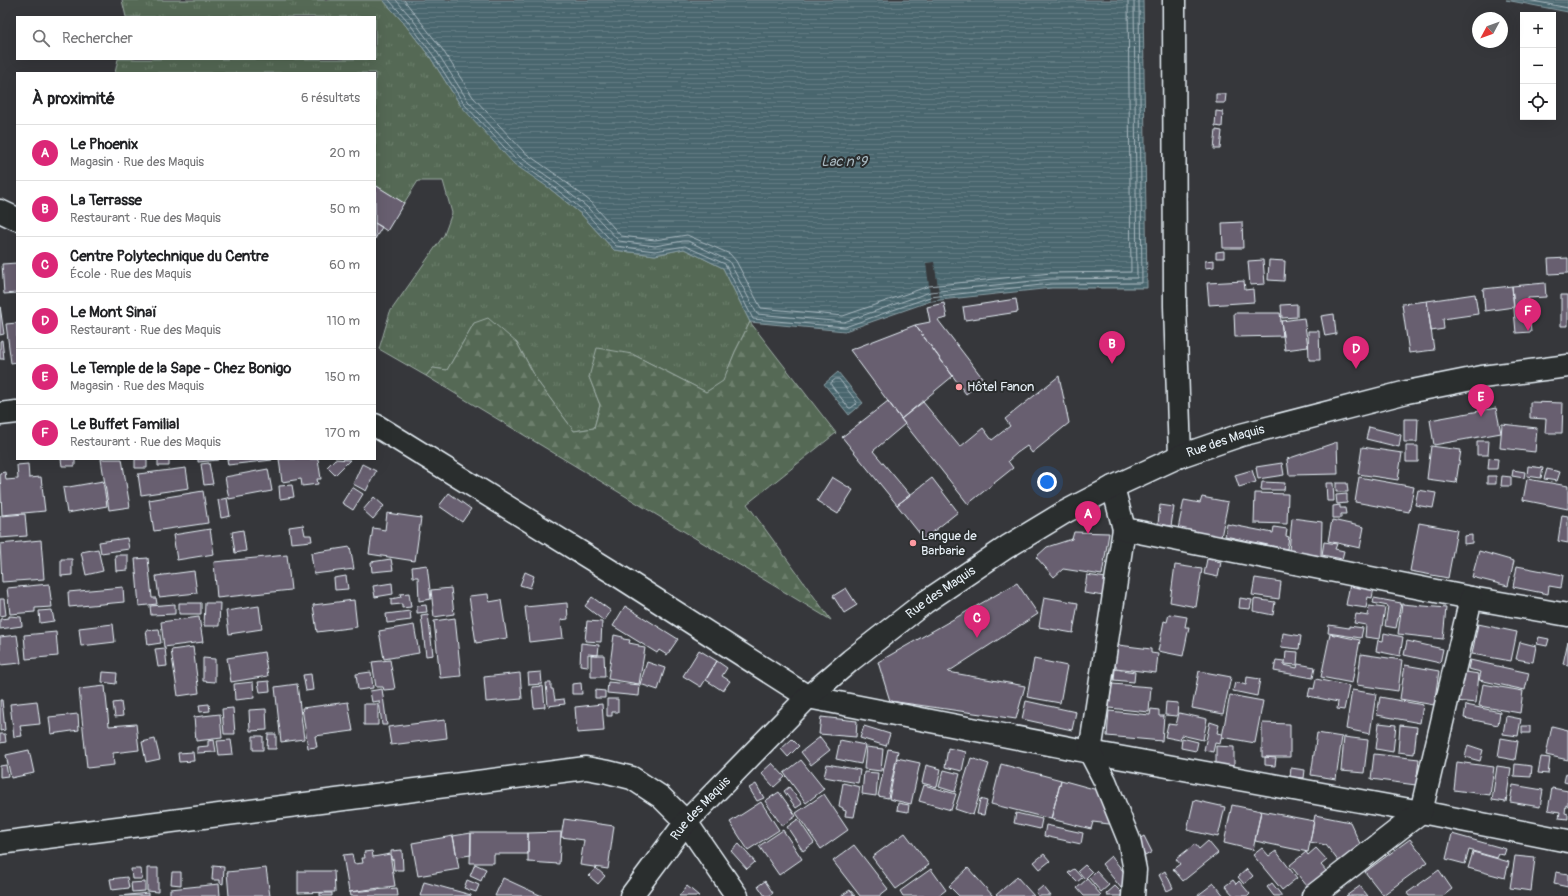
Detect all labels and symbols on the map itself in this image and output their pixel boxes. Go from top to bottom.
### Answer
north arrow [1472,12,1508,48]
water label: Lac n°9 [821,153,869,170]
pin: F [1515,298,1541,331]
pin: B [1099,331,1125,364]
pin: D [1343,336,1369,369]
place label: Hôtel Fanon [967,379,1034,395]
marker: Hôtel Fanon [954,382,964,392]
pin: E [1468,384,1494,417]
street label: Rue des Maquis [1184,421,1266,461]
your location [1037,472,1057,492]
pin: A [1075,501,1101,534]
place label: Langue de Barbarie [921,528,977,559]
marker: Langue de Barbarie [908,538,918,548]
street label: Rue des Maquis [903,563,979,622]
pin: C [964,605,990,638]
street label: Rue des Maquis [667,773,734,843]

